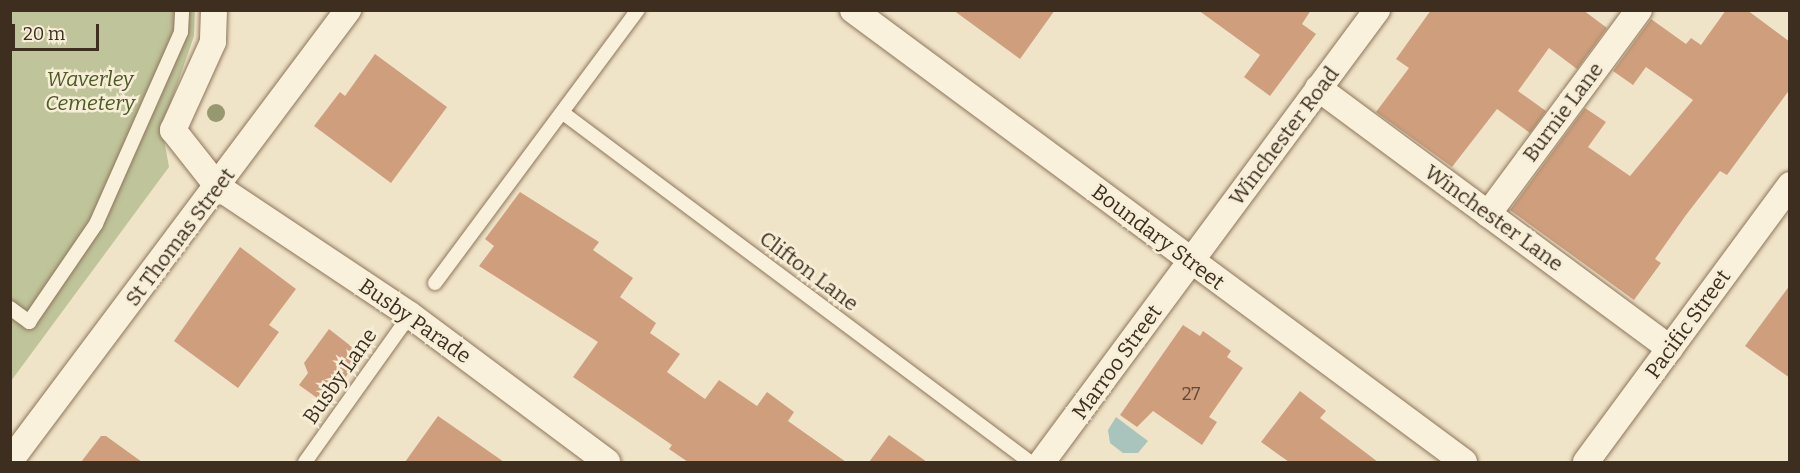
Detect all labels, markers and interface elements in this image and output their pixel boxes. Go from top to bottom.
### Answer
scale bar [15,12,102,50]
text: 20 m [23,23,65,45]
street label: Burnie Lane [1517,57,1609,167]
street label: Winchester Road [1224,62,1344,210]
park label: Waverley Cemetery [45,66,135,116]
street label: Winchester Lane [1420,159,1568,277]
street label: St Thomas Street [120,163,240,311]
street label: Boundary Street [1087,179,1229,295]
street label: Clifton Lane [755,226,863,316]
street label: Pacific Street [1640,265,1736,383]
street label: Busby Parade [354,273,476,369]
street label: Marroo Street [1067,300,1167,424]
street label: Busby Lane [298,323,382,429]
house number: 27 [1182,383,1200,405]

